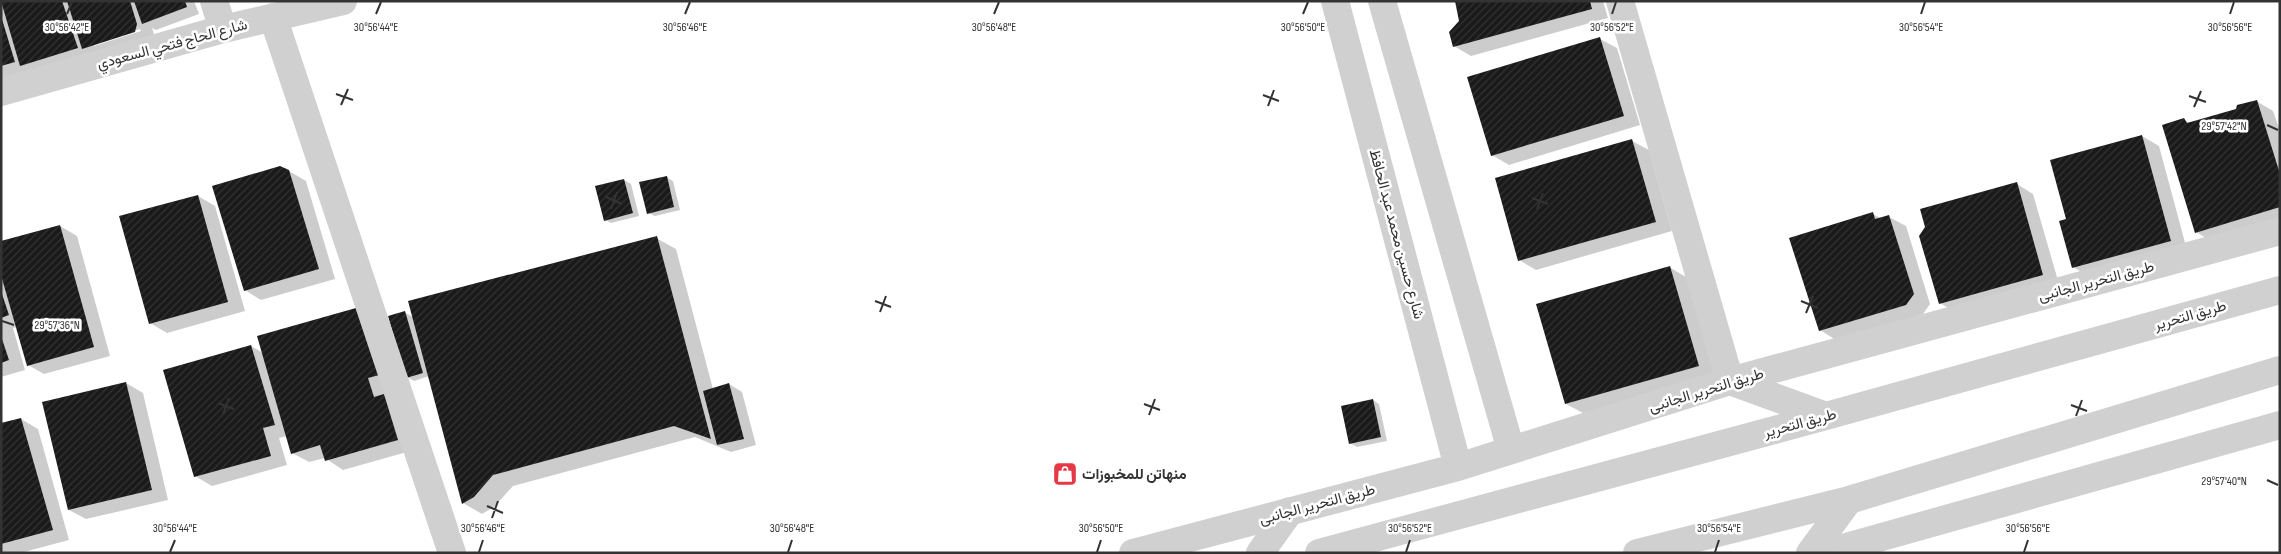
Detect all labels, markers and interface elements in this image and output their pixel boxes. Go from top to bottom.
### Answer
street label: شارع الحاج فتحي السعودي [95,15,250,77]
text: 30°56'42"E [45,20,89,35]
text: 30°56'44"E [354,20,398,35]
text: 30°56'46"E [663,20,707,35]
text: 30°56'48"E [972,20,1016,35]
text: 30°56'50"E [1281,20,1325,35]
text: 30°56'52"E [1590,20,1634,35]
text: 30°56'54"E [1899,20,1943,35]
text: 30°56'56"E [2208,20,2252,35]
text: 29°57'42"N [2201,119,2247,134]
street label: شارع حسين محمد عبد الحافظ [1364,147,1428,322]
street label: طريق التحرير الجانبى [2036,257,2156,306]
street label: طريق التحرير [2151,296,2229,335]
text: 29°57'36"N [34,318,80,333]
street label: طريق التحرير الجانبى [1646,364,1766,417]
street label: طريق التحرير [1761,405,1839,443]
shop icon: منهاتن للمخبوزات [1052,461,1078,487]
place label: منهاتن للمخبوزات [1082,465,1187,484]
text: 29°57'40"N [2201,474,2247,489]
street label: طريق التحرير الجانبى [1257,480,1377,529]
text: 30°56'44"E [153,521,197,536]
text: 30°56'46"E [461,521,505,536]
text: 30°56'48"E [770,521,814,536]
text: 30°56'50"E [1079,521,1123,536]
text: 30°56'52"E [1388,521,1432,536]
text: 30°56'54"E [1697,521,1741,536]
text: 30°56'56"E [2006,521,2050,536]

